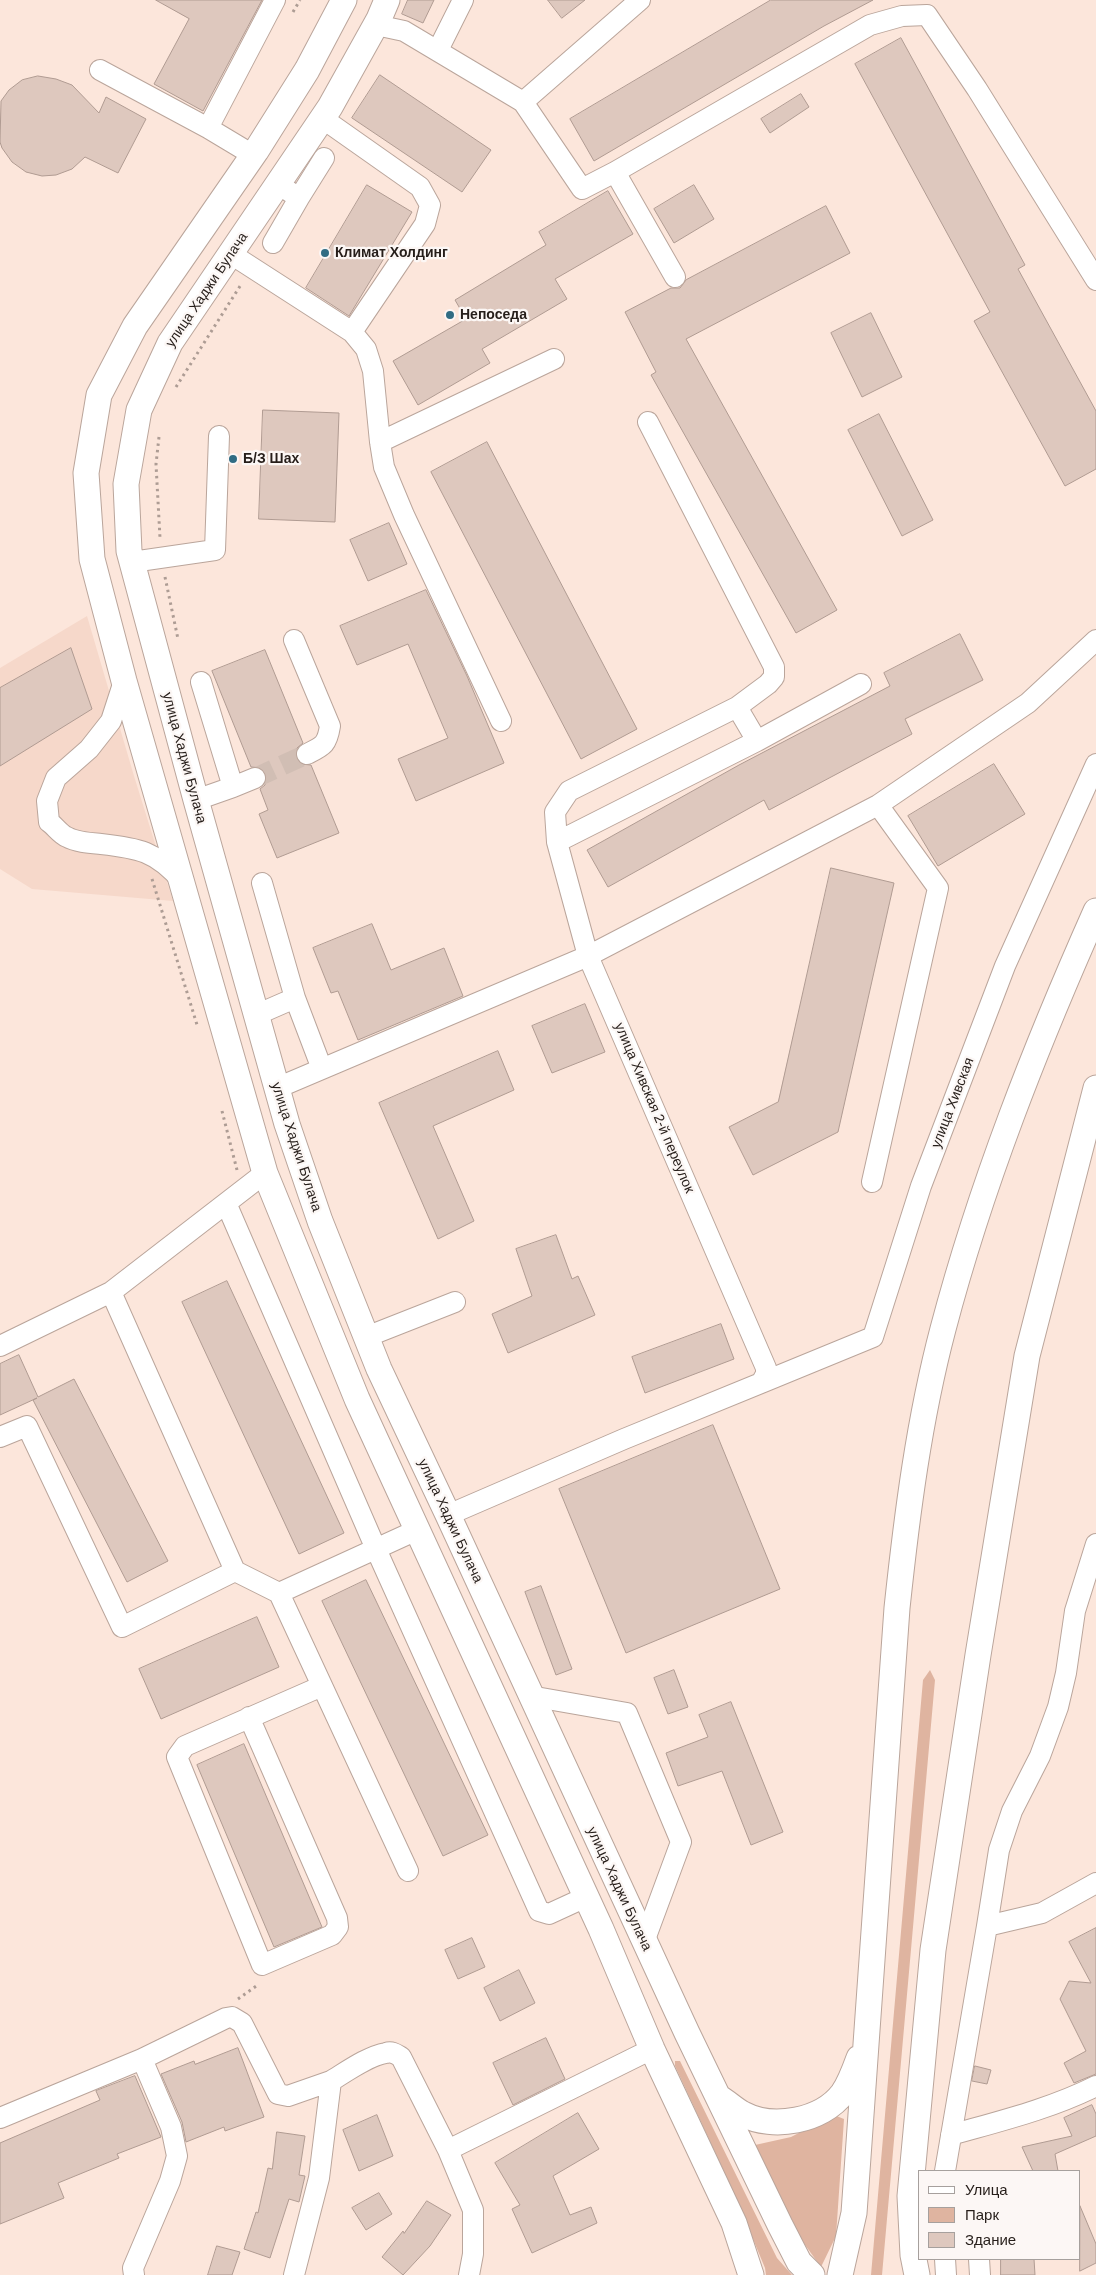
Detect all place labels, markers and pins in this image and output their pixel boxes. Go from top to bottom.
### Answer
place label: Климат Холдинг [335,245,448,261]
marker: Климат Холдинг [319,247,331,259]
place label: Непоседа [460,307,527,323]
marker: Непоседа [444,309,456,321]
place label: Б/З Шах [243,451,299,467]
marker: Б/З Шах [227,453,239,465]

